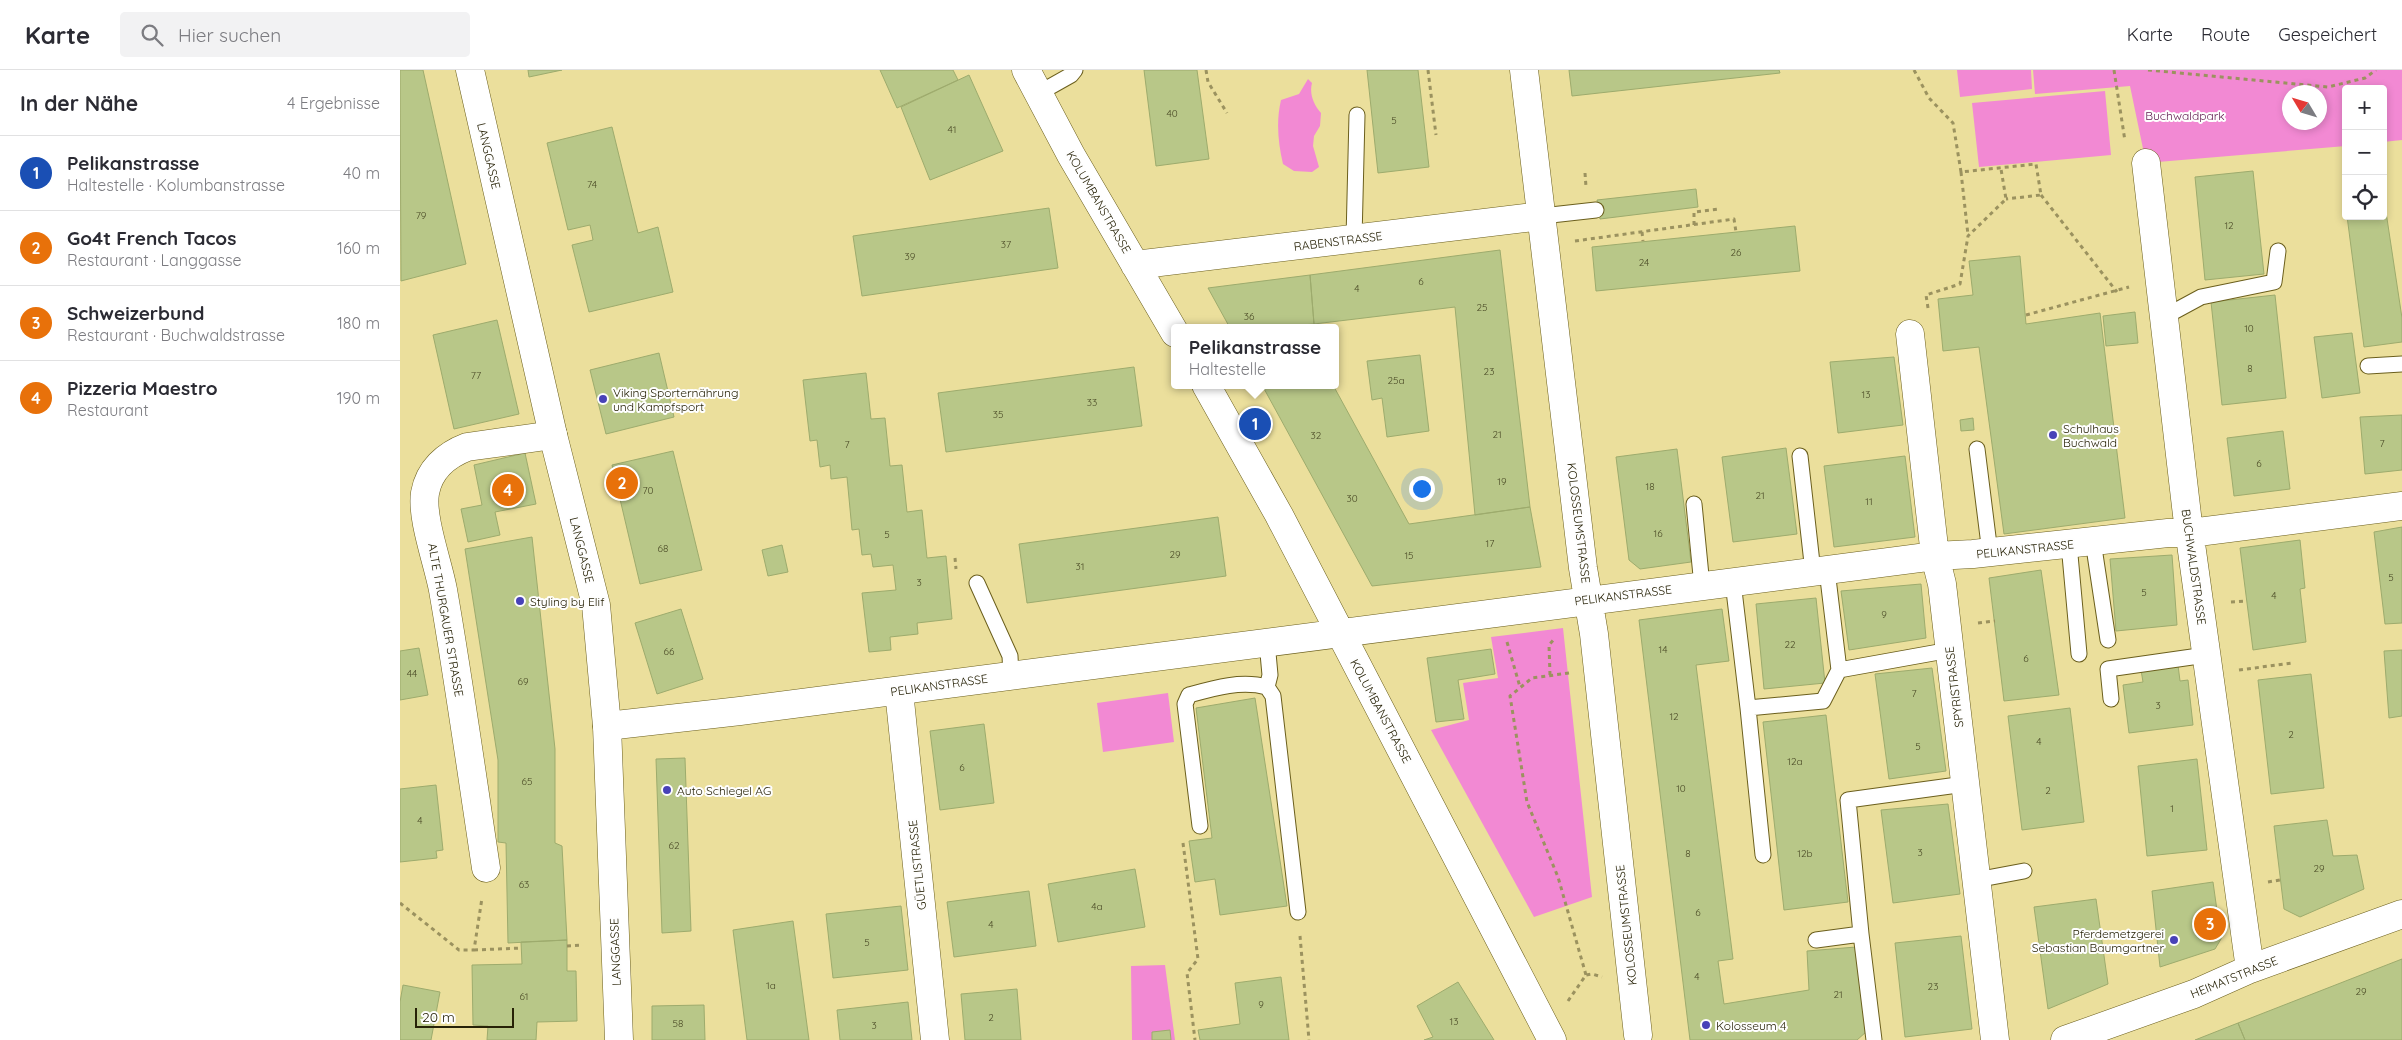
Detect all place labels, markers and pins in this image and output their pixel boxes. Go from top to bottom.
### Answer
place label: Viking Sporternährung und Kampfsport [613,385,738,414]
marker: Viking Sporternährung und Kampfsport [597,393,609,405]
pin: 1 [1239,405,1271,443]
place label: Schulhaus Buchwald [2063,421,2119,450]
marker: Schulhaus Buchwald [2047,429,2059,441]
pin: 2 [606,464,638,502]
pin: 4 [492,471,524,509]
place label: Styling by Elif [530,594,605,609]
marker: Styling by Elif [514,595,526,607]
place label: Auto Schlegel AG [677,783,771,798]
marker: Auto Schlegel AG [661,784,673,796]
pin: 3 [2194,905,2226,943]
place label: Pferdemetzgerei Sebastian Baumgartner [2032,926,2164,955]
marker: Pferdemetzgerei Sebastian Baumgartner [2168,934,2180,946]
place label: Kolosseum 4 [1716,1018,1786,1033]
marker: Kolosseum 4 [1700,1019,1712,1031]

